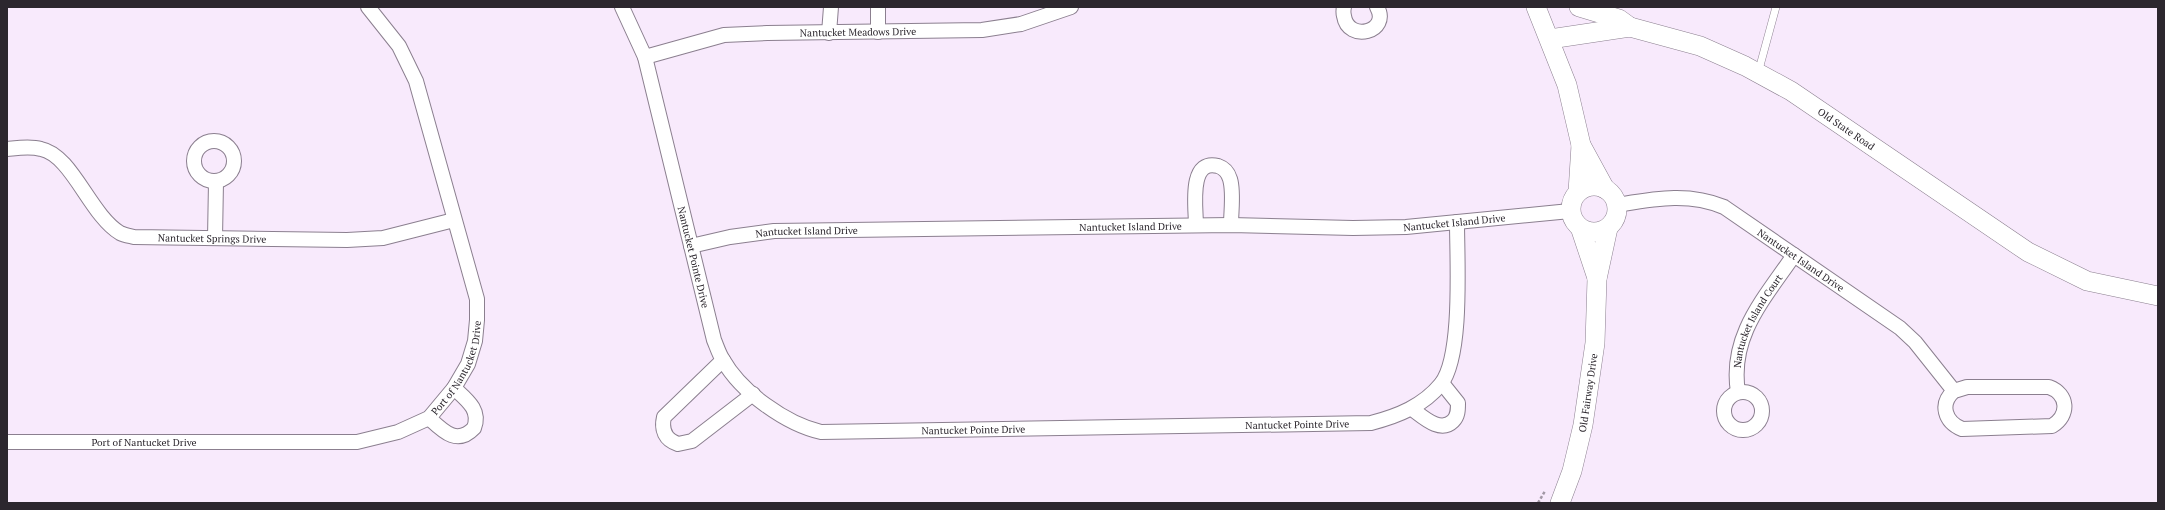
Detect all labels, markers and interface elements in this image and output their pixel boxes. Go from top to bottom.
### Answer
street label: Nantucket Meadows Drive [800,24,916,39]
street label: Old State Road [1815,105,1878,153]
street label: Nantucket Pointe Drive [675,205,712,309]
street label: Nantucket Island Drive [1403,211,1506,234]
street label: Nantucket Island Drive [1079,219,1182,233]
street label: Nantucket Island Drive [755,223,858,240]
street label: Nantucket Island Drive [1755,226,1847,294]
street label: Nantucket Springs Drive [158,231,266,245]
street label: Nantucket Island Court [1730,271,1785,369]
street label: Port of Nantucket Drive [428,320,483,417]
street label: Old Fairway Drive [1575,352,1600,434]
street label: Nantucket Pointe Drive [1245,417,1349,432]
street label: Nantucket Pointe Drive [921,422,1025,437]
street label: Port of Nantucket Drive [91,436,197,449]

